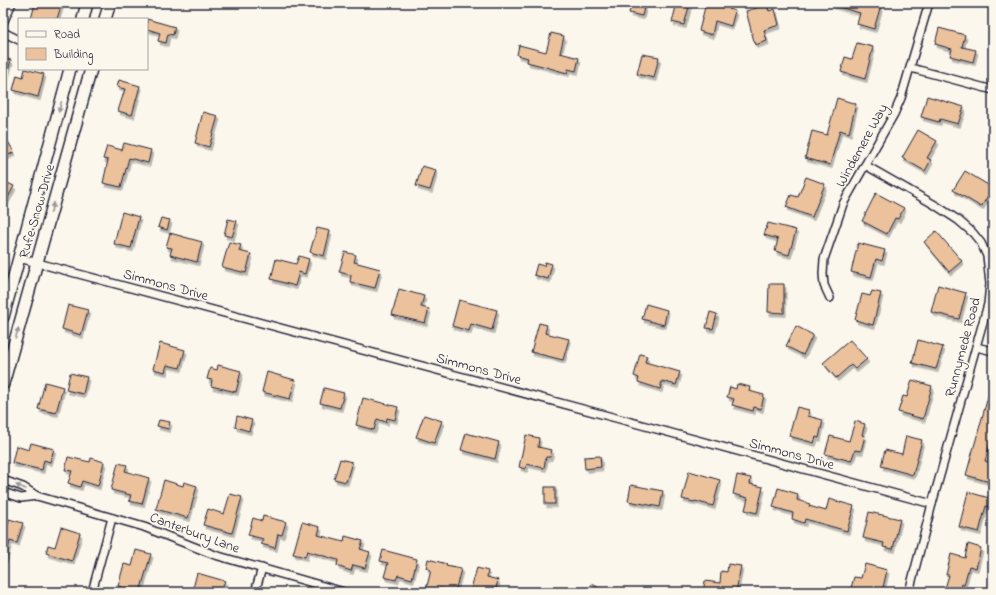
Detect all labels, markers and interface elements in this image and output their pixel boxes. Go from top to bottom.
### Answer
legend [18,18,148,70]
text: Road [54,26,80,44]
text: Building [53,46,93,65]
street label: Windemere Way [831,100,895,192]
one-way arrow [57,101,63,113]
street label: Rufe Snow Drive [14,161,61,261]
one-way arrow [49,202,55,214]
street label: Simmons Drive [121,264,211,307]
street label: Runnymede Road [940,295,988,400]
one-way arrow [14,327,20,339]
street label: Simmons Drive [434,348,524,391]
street label: Simmons Drive [747,433,837,476]
one-way arrow [15,484,26,490]
street label: Canterbury Lane [146,507,243,561]

